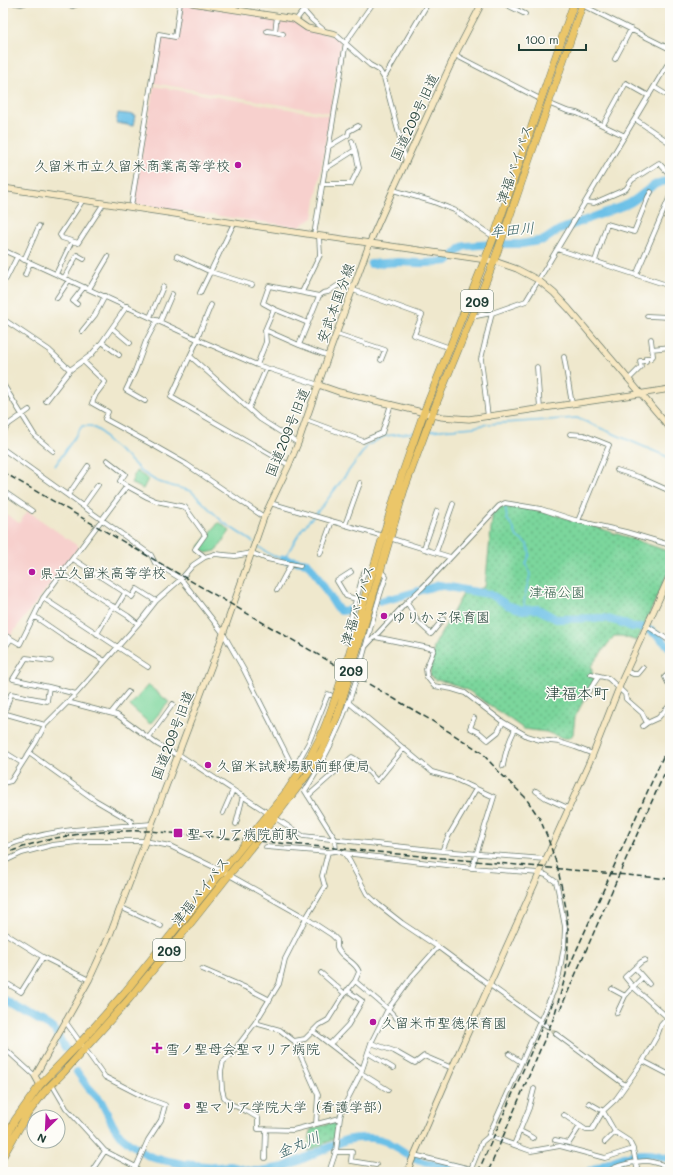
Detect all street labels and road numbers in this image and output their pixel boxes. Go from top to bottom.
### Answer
street label: 国道209号旧道 [385,70,443,164]
street label: 津福バイパス [491,121,537,207]
street label: 安武本国分線 [312,260,358,346]
road number: 209 [461,290,493,312]
street label: 国道209号旧道 [260,385,314,479]
street label: 津福バイパス [336,562,378,648]
road number: 209 [335,659,367,681]
street label: 国道209号旧道 [146,687,198,783]
street label: 津福バイパス [167,852,233,930]
road number: 209 [153,939,185,961]

